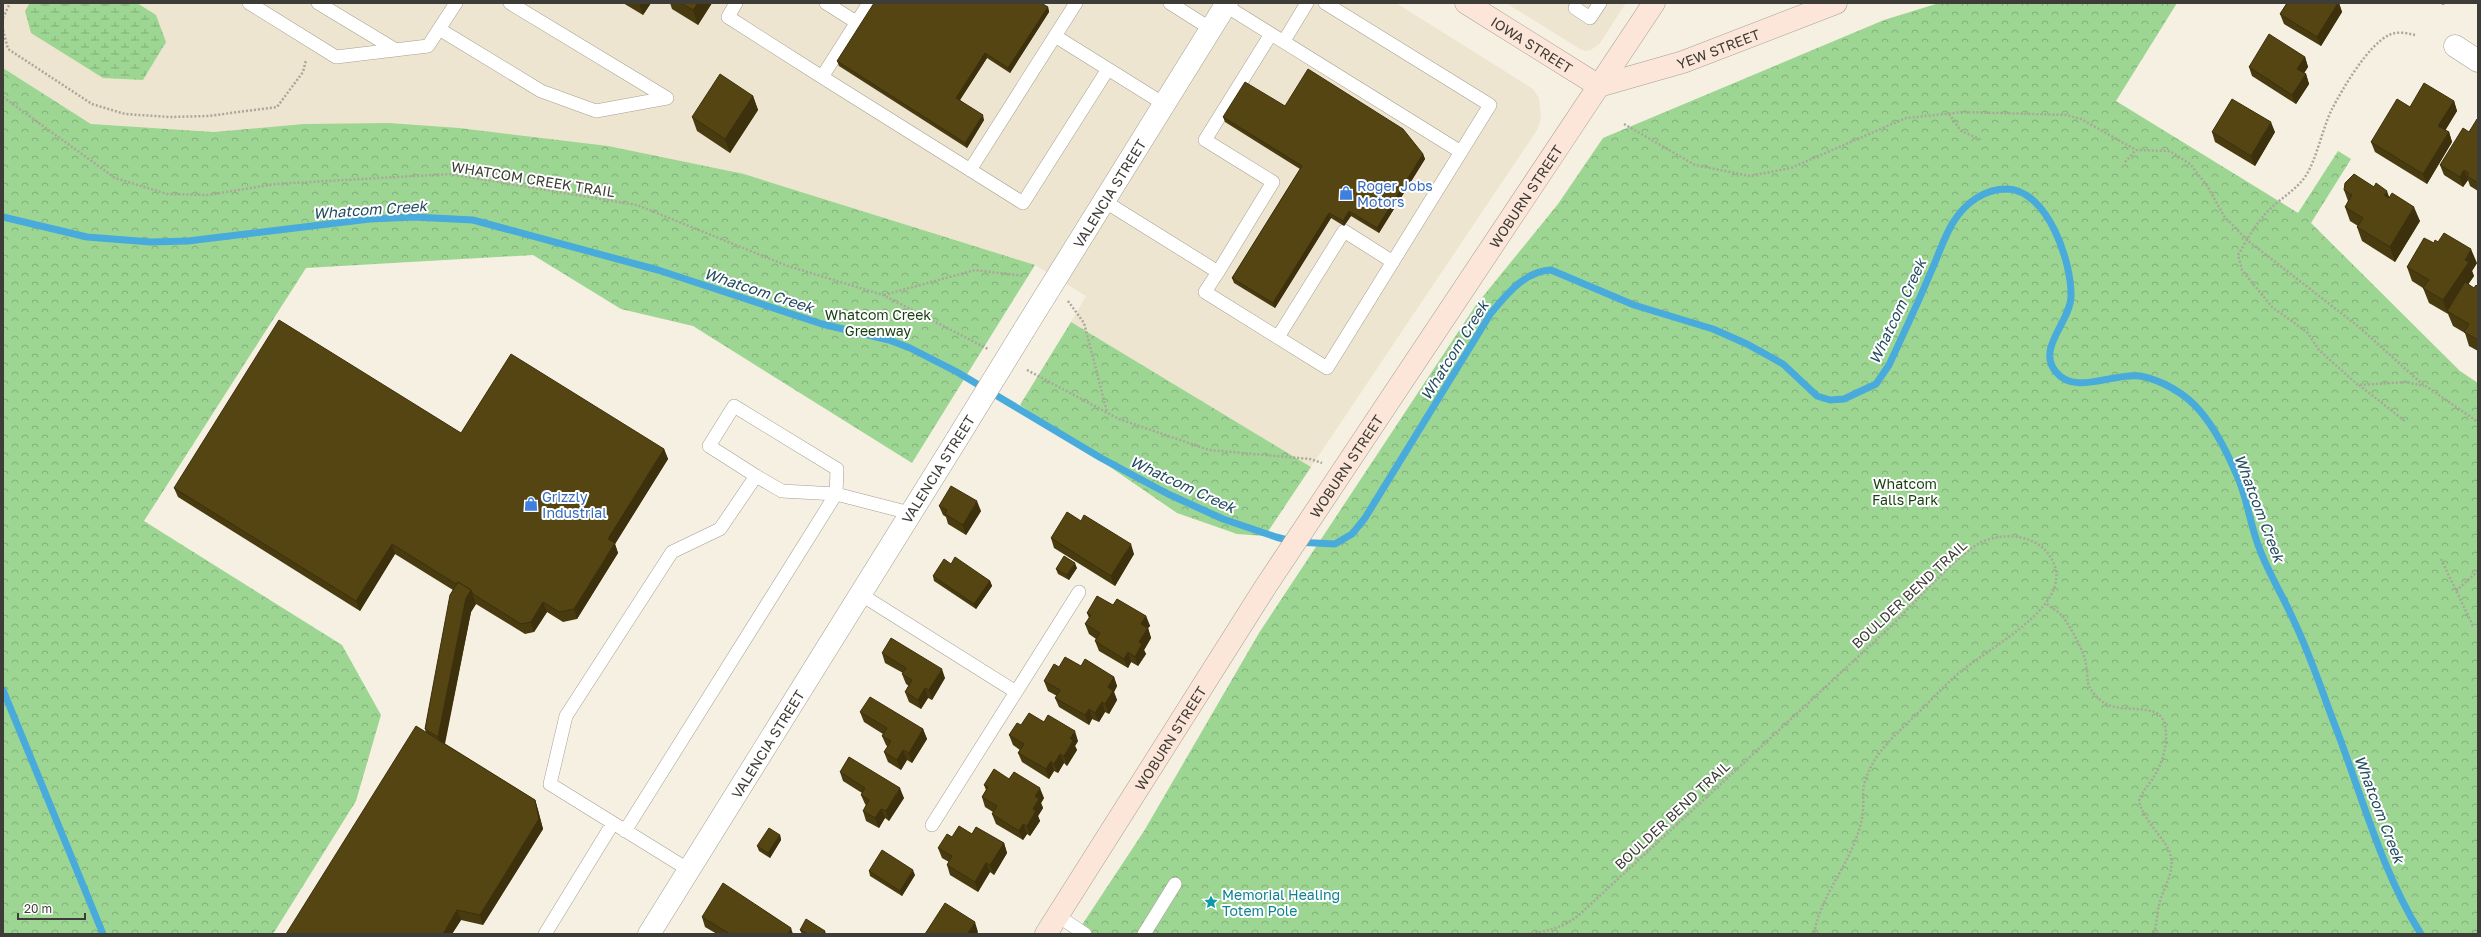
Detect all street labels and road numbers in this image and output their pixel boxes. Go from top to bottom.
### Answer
street label: IOWA STREET [1488,12,1576,76]
street label: YEW STREET [1675,25,1762,72]
street label: VALENCIA STREET [1069,136,1149,251]
street label: WOBURN STREET [1485,141,1566,251]
street label: WHATCOM CREEK TRAIL [450,158,616,200]
street label: VALENCIA STREET [898,411,978,526]
street label: WOBURN STREET [1306,411,1386,521]
street label: BOULDER BEND TRAIL [1848,536,1970,652]
street label: WOBURN STREET [1131,682,1209,793]
street label: VALENCIA STREET [727,686,808,801]
street label: BOULDER BEND TRAIL [1611,757,1733,873]

